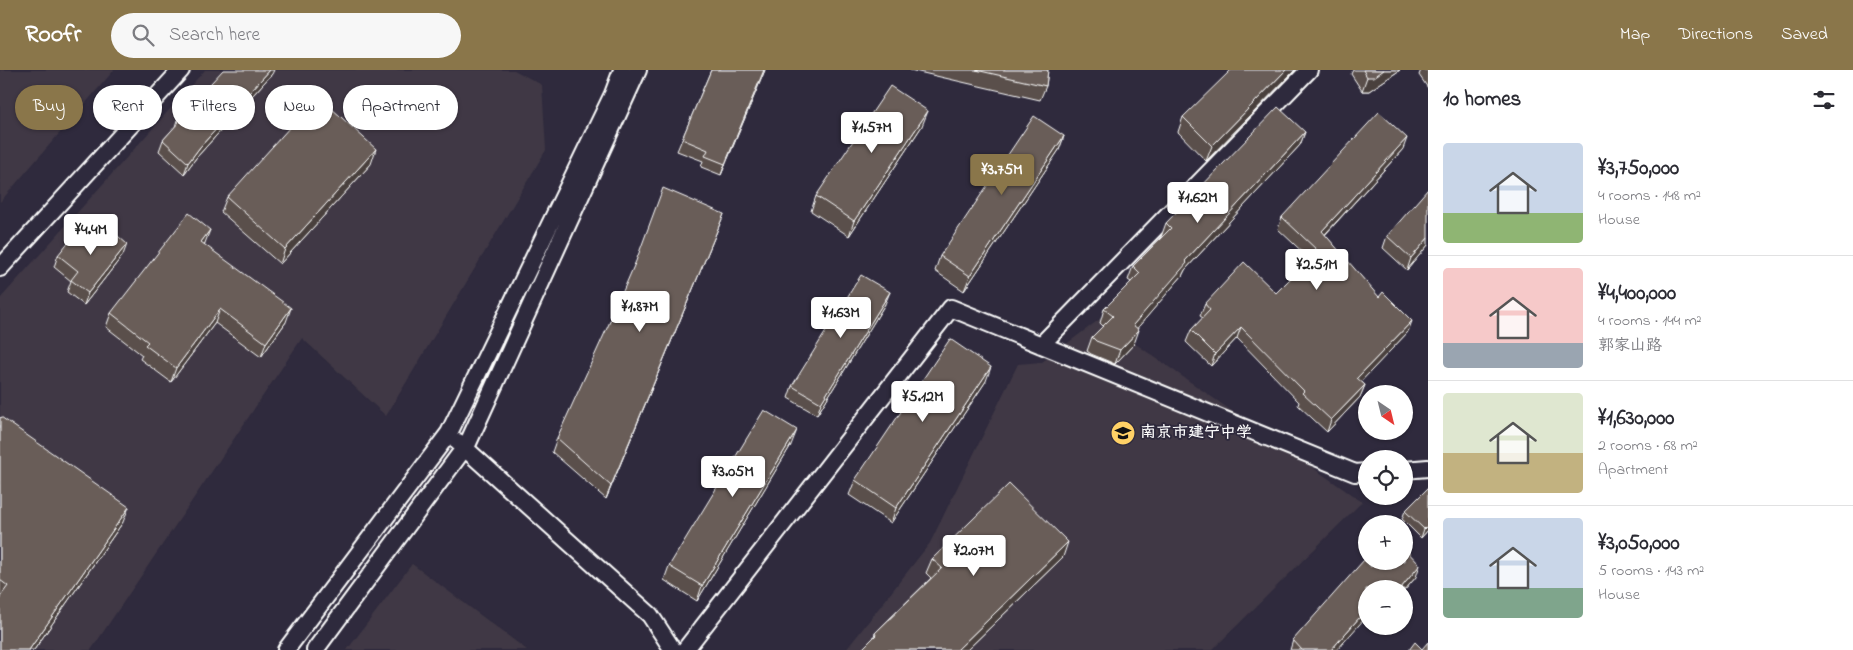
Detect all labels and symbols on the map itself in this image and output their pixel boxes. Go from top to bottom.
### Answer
pin: ¥1.57M [831,112,913,154]
pin: ¥3.75M [961,154,1043,196]
pin: ¥1.62M [1157,182,1239,224]
pin: ¥4.4M [56,214,126,256]
pin: ¥2.51M [1276,248,1358,291]
pin: ¥1.87M [599,290,681,333]
pin: ¥1.63M [800,296,882,339]
pin: ¥5.12M [882,380,964,423]
north arrow [1358,385,1412,440]
school or university icon: 南京市建宁中学 [1110,420,1136,446]
place label: 南京市建宁中学 [1140,421,1252,445]
pin: ¥3.05M [692,456,774,498]
pin: ¥2.07M [933,534,1015,577]

